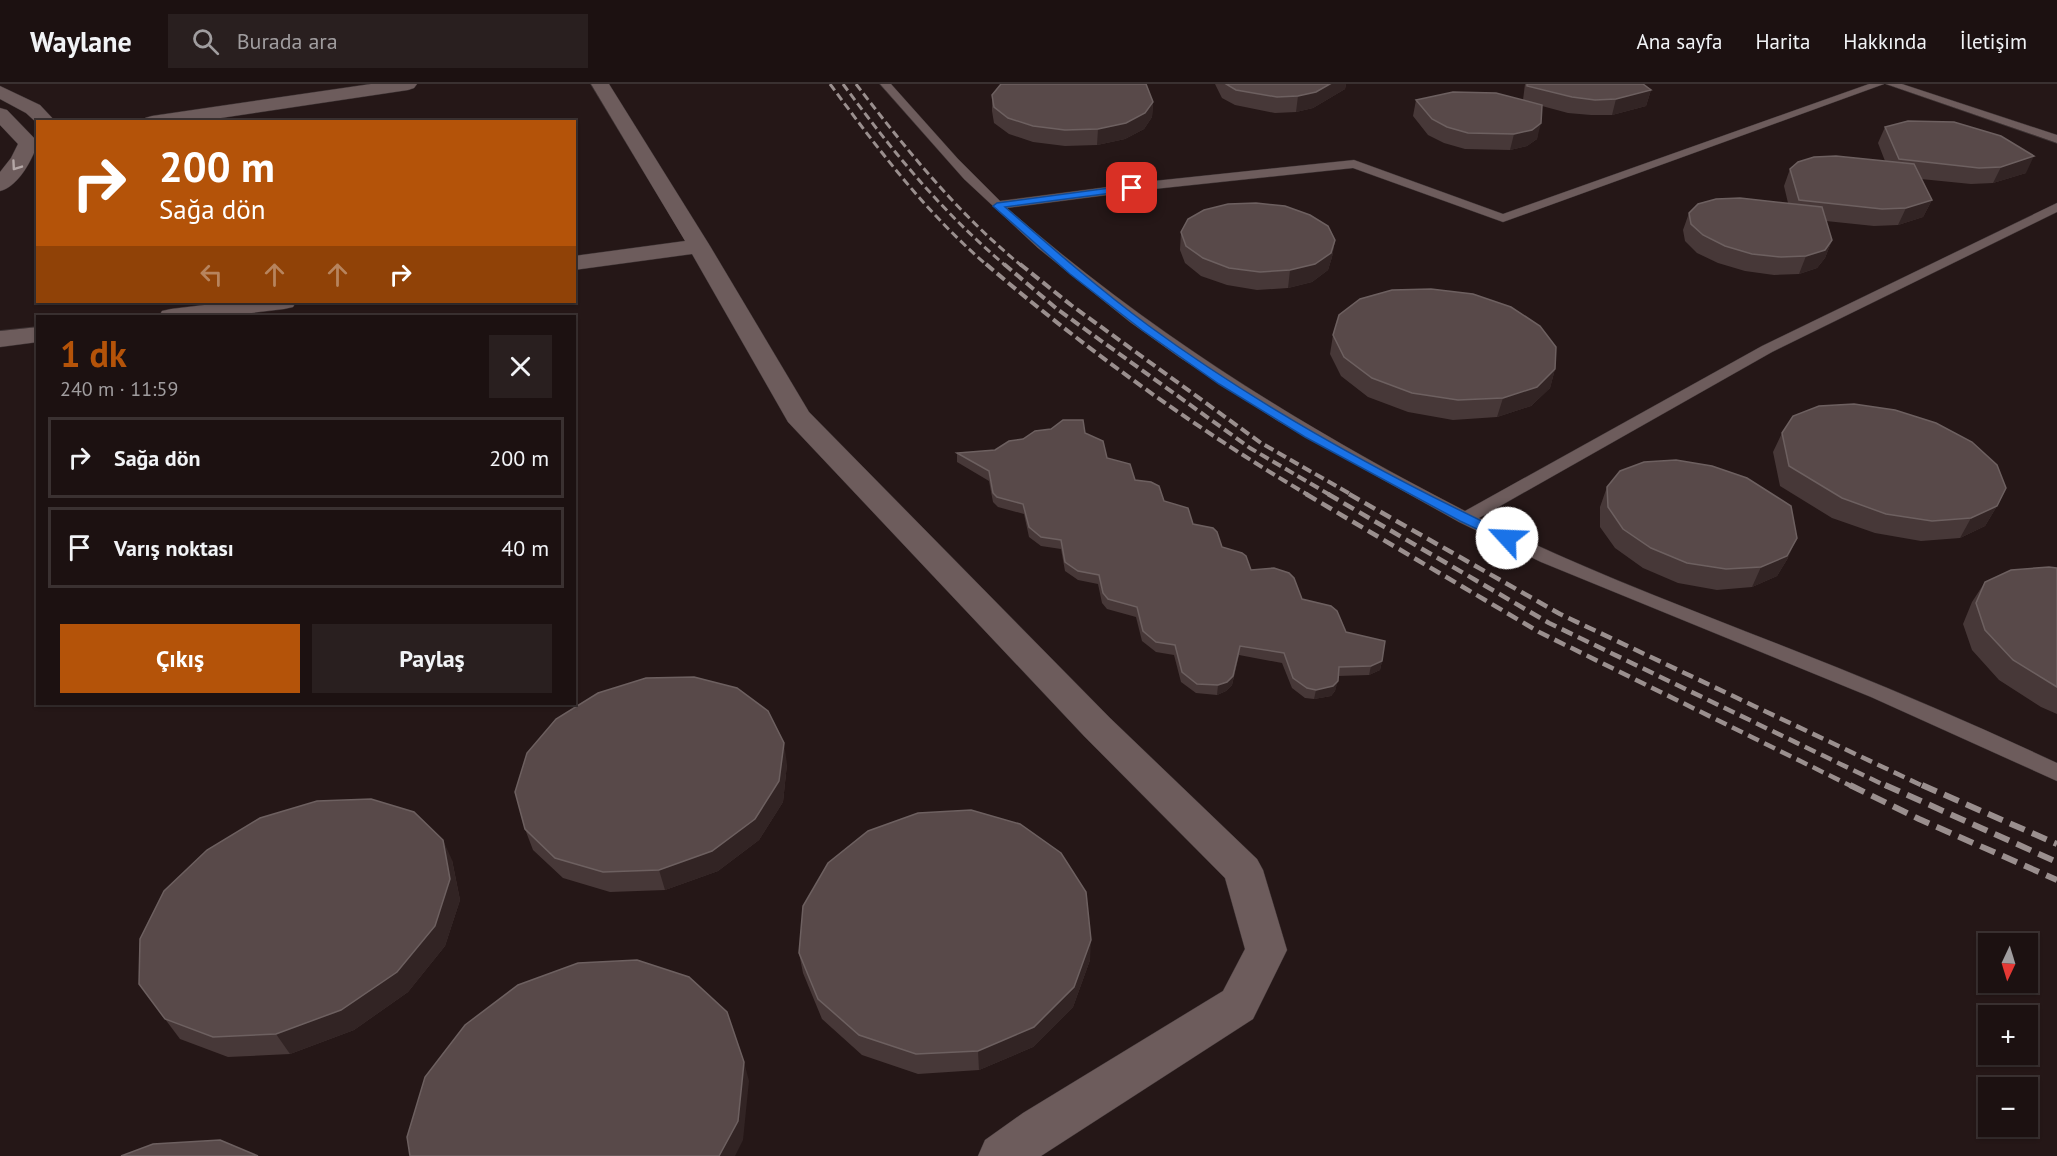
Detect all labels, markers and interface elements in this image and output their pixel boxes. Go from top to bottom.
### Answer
search box [168,14,588,68]
text: Waylane [30,23,132,60]
icon: search [189,25,222,58]
text: Burada ara [237,27,338,55]
text: Ana sayfa [1637,28,1722,55]
text: Harita [1755,28,1810,55]
text: Hakkında [1843,28,1927,55]
text: İletişim [1960,28,2027,55]
text: 200 m [159,139,275,194]
icon: right [60,144,138,222]
one-way arrow [12,159,23,170]
pin [1106,162,1157,213]
icon: arrive [1115,171,1148,204]
text: Sağa dön [159,192,266,226]
icon: left [195,258,228,291]
icon: ahead [258,258,291,291]
icon: ahead [321,258,354,291]
icon: right [384,258,417,291]
text: 1 dk [60,330,127,377]
button: close [489,335,552,398]
text: 240 m · 11:59 [60,376,178,402]
icon: right [63,441,96,474]
text: Sağa dön [114,444,201,472]
text: 200 m [489,444,549,472]
position arrow [1475,506,1539,570]
icon: arrive [63,531,96,564]
text: Varış noktası [114,534,234,562]
text: 40 m [501,534,549,562]
button: Çıkış [60,624,300,693]
button: Paylaş [312,624,552,693]
north arrow [1978,933,2038,993]
map controls [1978,933,2038,1137]
button: + [1978,1005,2038,1065]
button: − [1978,1077,2038,1137]

